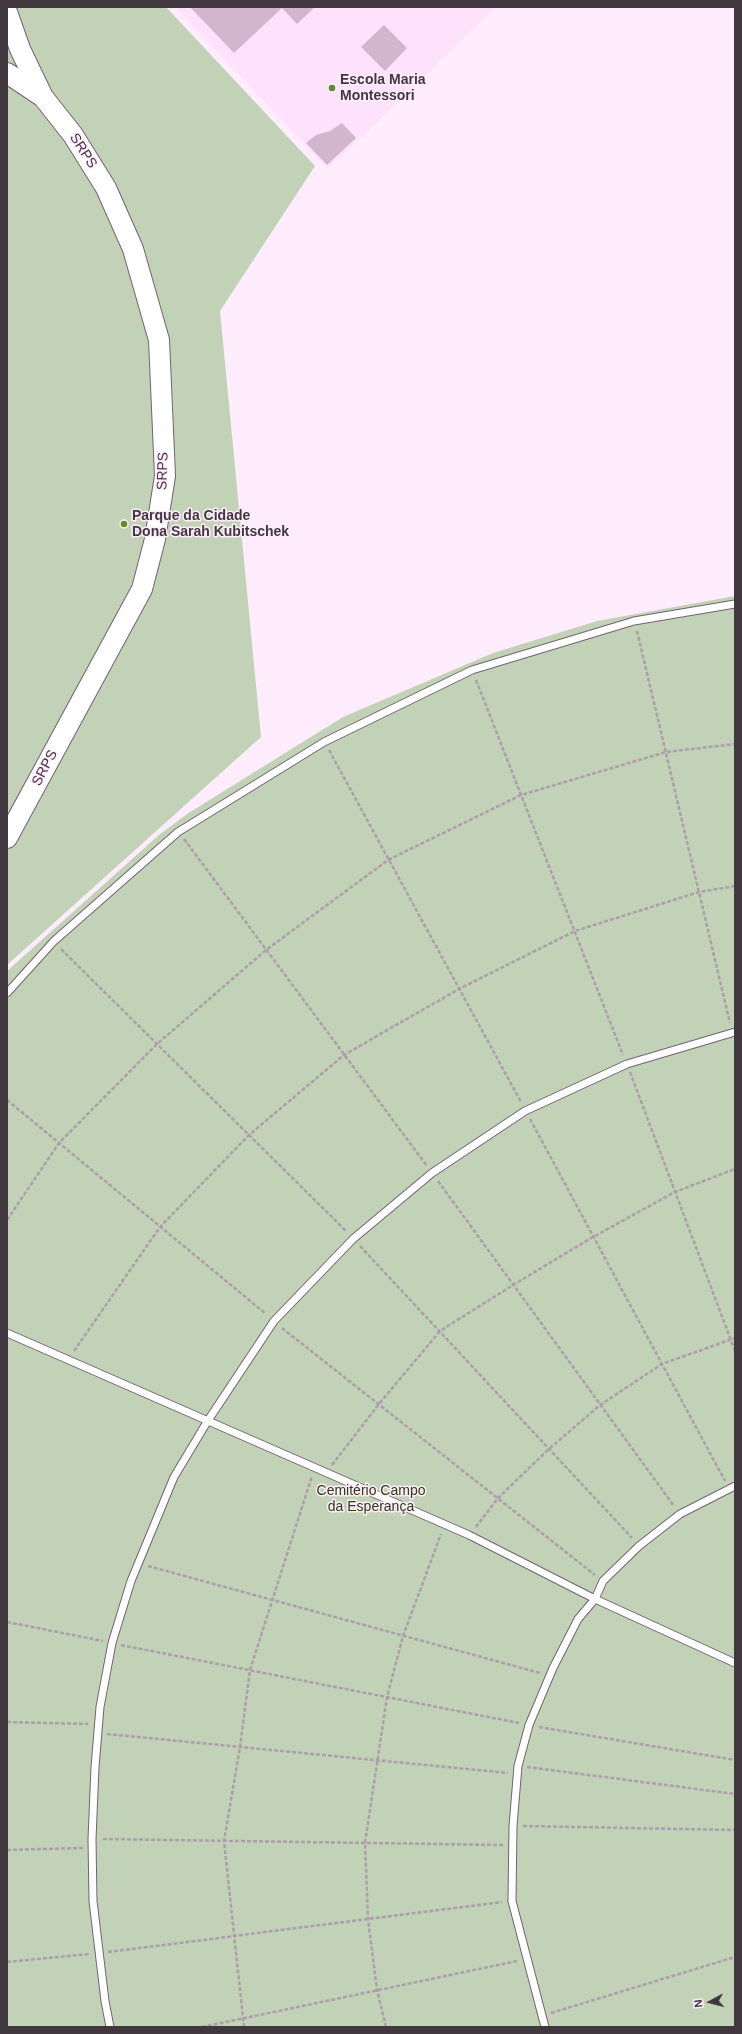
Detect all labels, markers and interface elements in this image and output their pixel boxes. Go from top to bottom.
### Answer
place label: Escola Maria Montessori [340,72,426,104]
marker: Escola Maria Montessori [327,83,337,93]
street label: SRPS [66,130,100,172]
street label: SRPS [154,452,172,490]
place label: Parque da Cidade Dona Sarah Kubitschek [132,508,289,540]
marker: Parque da Cidade Dona Sarah Kubitschek [119,519,129,529]
street label: SRPS [29,747,61,789]
park label: Cemitério Campo da Esperança [317,1483,425,1516]
north arrow [690,1982,730,2022]
text: N [692,1999,705,2008]

